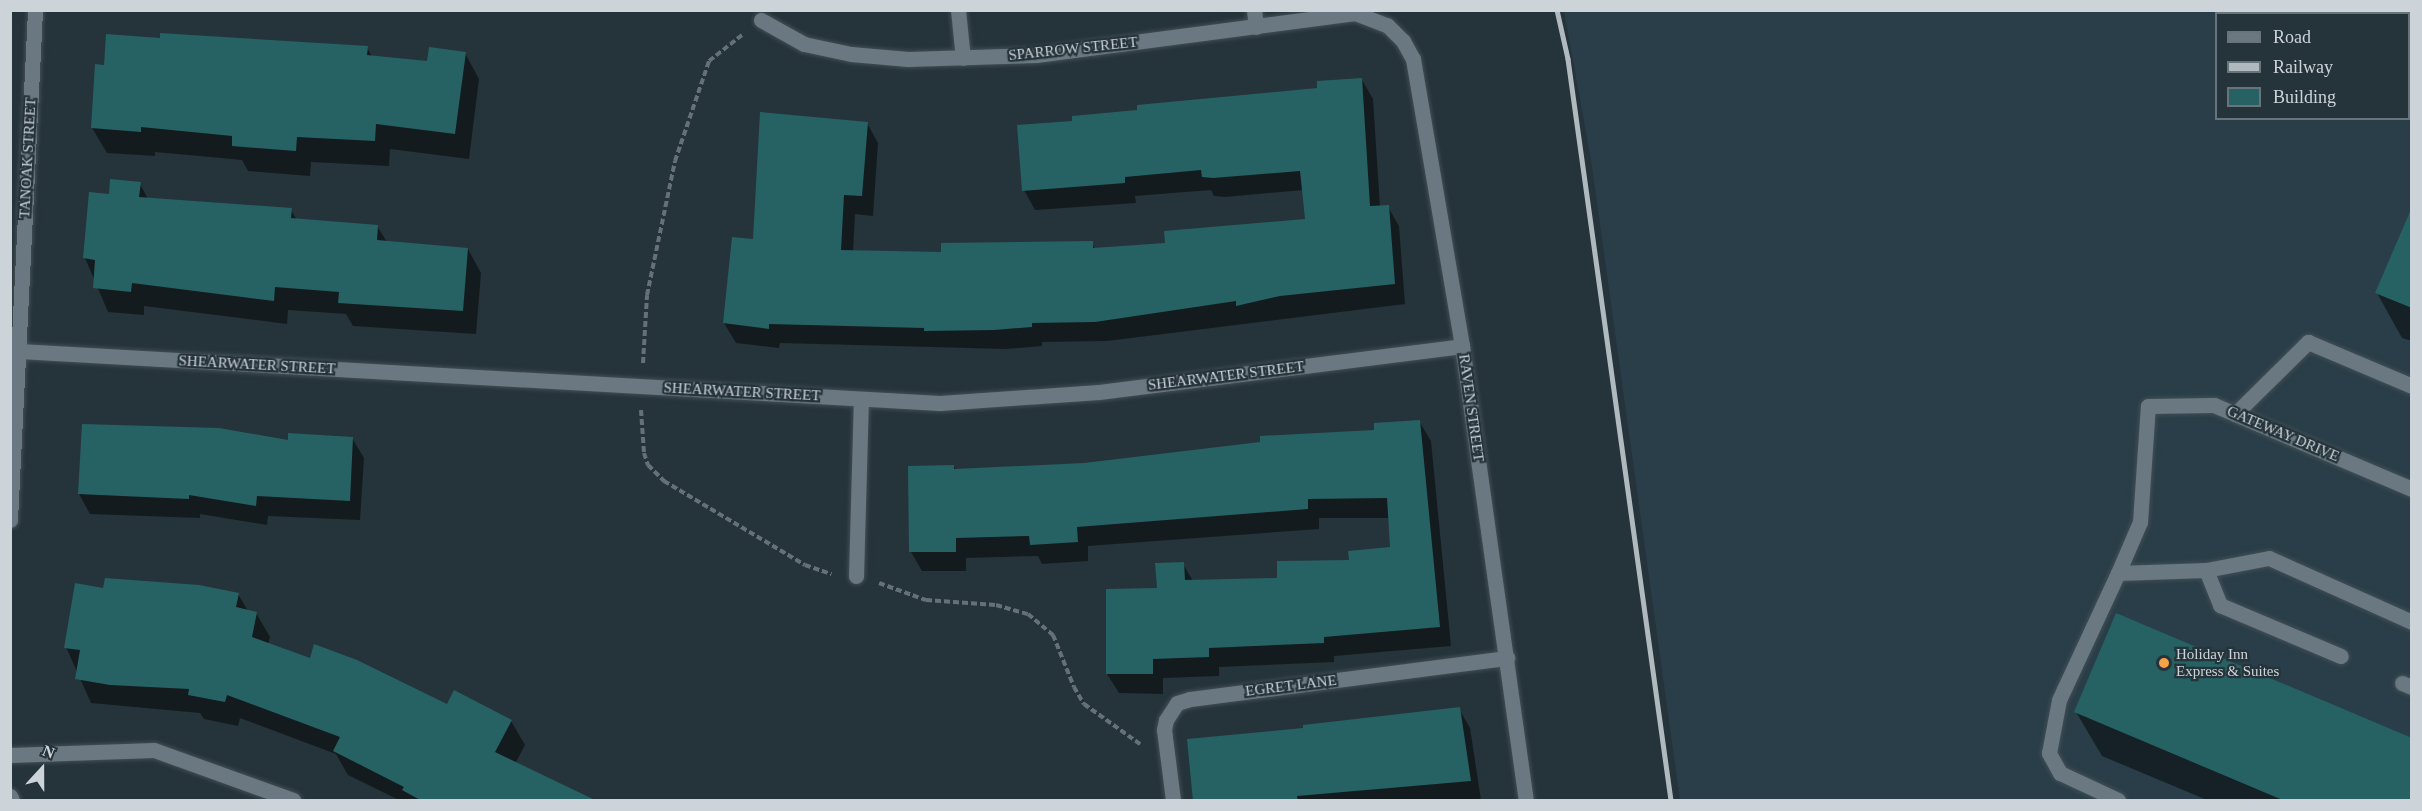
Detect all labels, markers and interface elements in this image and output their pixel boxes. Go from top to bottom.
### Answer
legend [2215,12,2410,120]
text: Road [2273,27,2311,47]
street label: SPARROW STREET [1007,33,1139,65]
text: Railway [2273,57,2333,77]
text: Building [2273,87,2336,107]
street label: TANOAK STREET [16,97,40,219]
street label: SHEARWATER STREET [178,352,336,378]
street label: RAVEN STREET [1455,353,1487,463]
street label: SHEARWATER STREET [1147,357,1305,395]
street label: SHEARWATER STREET [663,379,821,405]
street label: GATEWAY DRIVE [2224,402,2342,466]
place label: Holiday Inn Express & Suites [2176,645,2279,680]
marker: Holiday Inn Express & Suites [2157,656,2171,670]
street label: EGRET LANE [1244,671,1338,701]
north arrow [12,739,72,799]
text: N [40,742,57,762]

